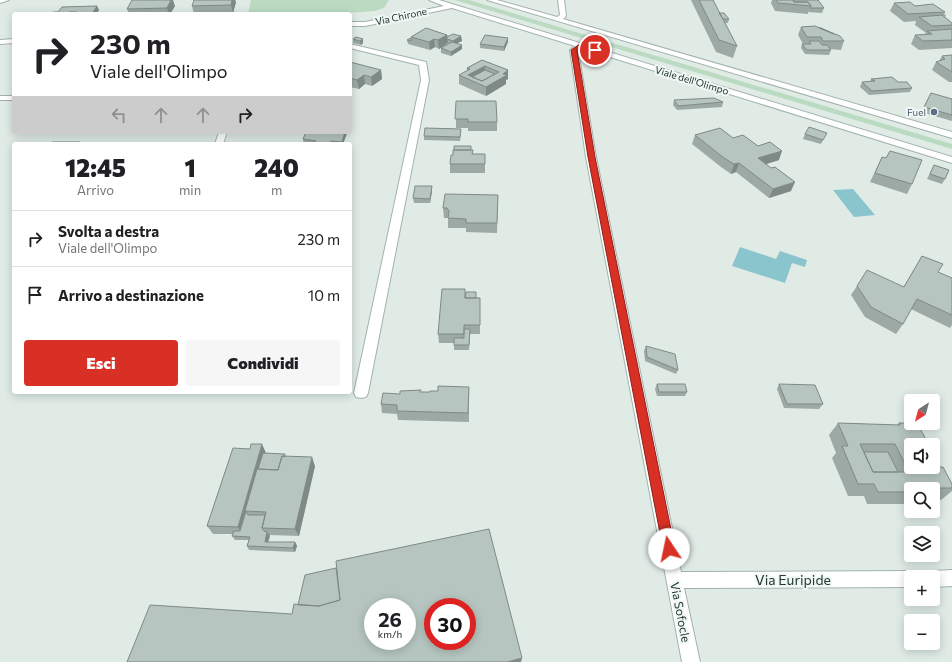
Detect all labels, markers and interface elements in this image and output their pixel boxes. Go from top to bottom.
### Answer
street label: Via Chirone [374,5,428,27]
text: 230 m [90,26,171,60]
icon: right [24,28,76,80]
pin [578,33,612,67]
icon: arrive [584,39,606,61]
text: Viale dell'Olimpo [90,60,228,82]
street label: Viale dell'Olimpo [654,63,730,97]
icon: left [108,104,130,126]
icon: ahead [150,104,172,126]
icon: ahead [192,104,214,126]
icon: right [234,104,256,126]
place label: Fuel [907,106,926,118]
marker: Fuel [929,107,939,117]
text: 12:45 [65,153,126,182]
text: 1 [185,153,196,182]
text: 240 [254,153,299,182]
text: Arrivo [77,182,114,198]
text: min [179,182,201,198]
text: m [271,182,282,198]
text: Svolta a destra [58,222,159,240]
icon: right [24,228,46,250]
text: 230 m [297,230,340,248]
text: Viale dell'Olimpo [58,240,157,256]
icon: arrive [24,284,46,306]
text: Arrivo a destinazione [58,286,204,304]
text: 10 m [308,286,340,304]
button: Esci [24,340,178,386]
button: Condividi [186,340,340,386]
north arrow [904,394,940,430]
map controls [904,394,940,650]
button: sound [904,438,940,474]
button: search [904,482,940,518]
button: layers [904,526,940,562]
position arrow [648,528,690,570]
button: + [904,570,940,606]
street label: Via Euripide [755,571,831,588]
street label: Via Sofocle [668,581,694,643]
speed limit sign: 30 [424,598,476,650]
text: 26 [378,607,402,631]
button: − [904,614,940,650]
text: km/h [378,628,402,640]

